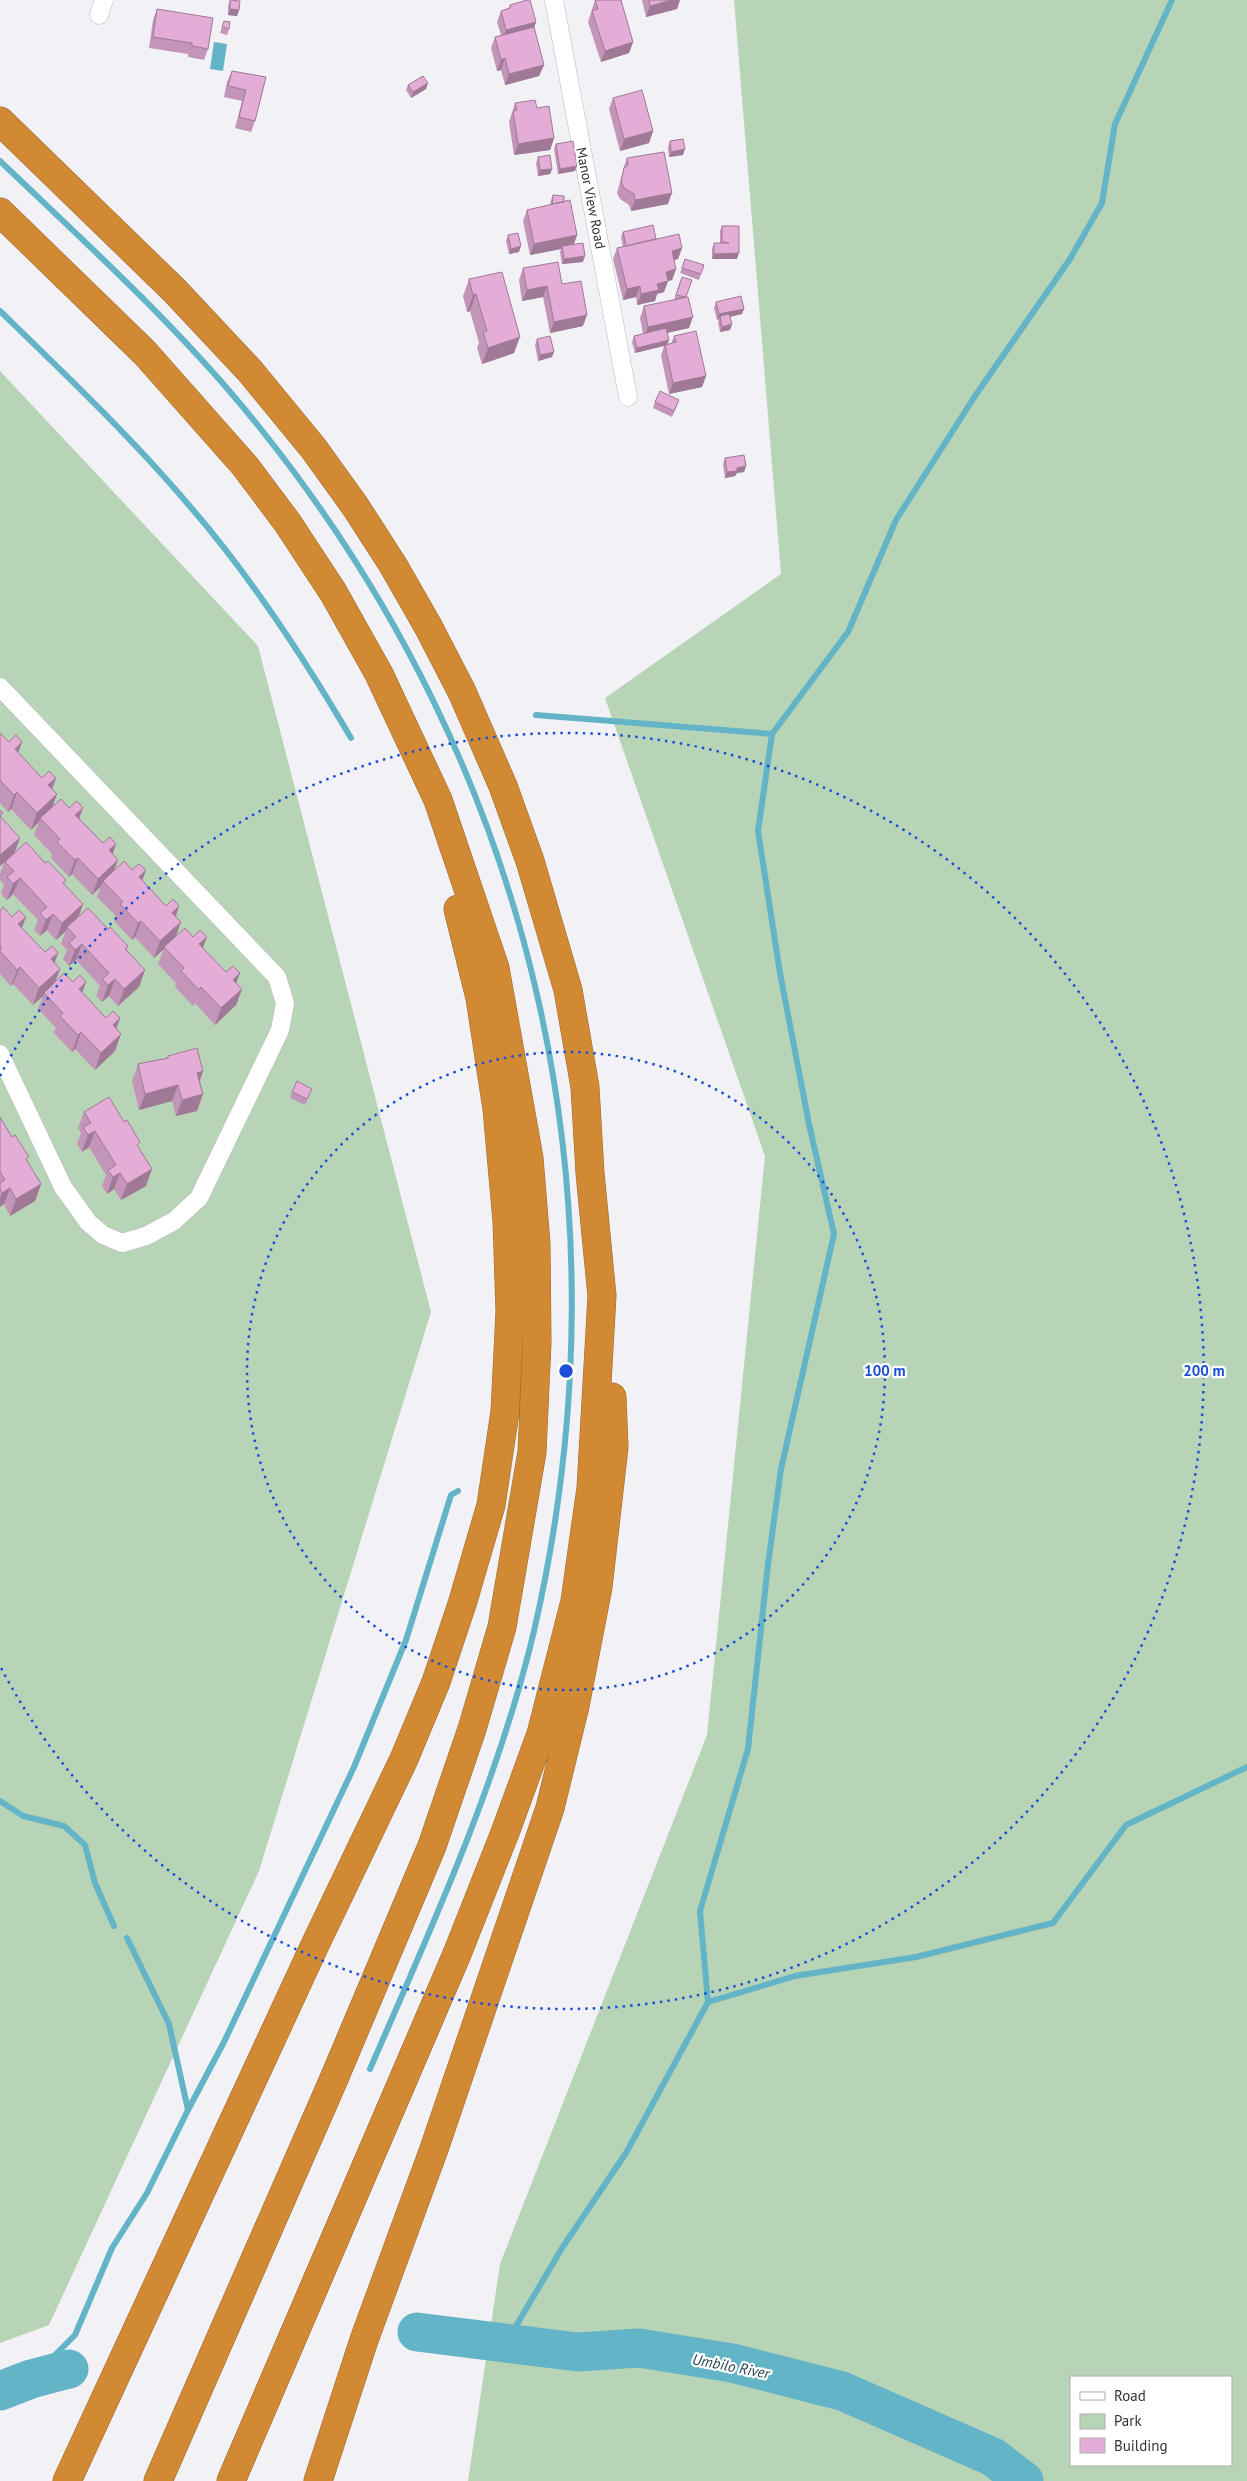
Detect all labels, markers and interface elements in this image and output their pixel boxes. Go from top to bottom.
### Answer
street label: Manor View Road [572,146,610,250]
text: 100 m [864,1361,906,1380]
text: 200 m [1183,1361,1225,1380]
centre of rings [557,1362,575,1380]
water label: Umbilo River [691,2349,772,2383]
legend [1070,2376,1232,2466]
text: Road [1114,2386,1146,2405]
text: Park [1114,2411,1142,2430]
text: Building [1114,2436,1168,2455]

